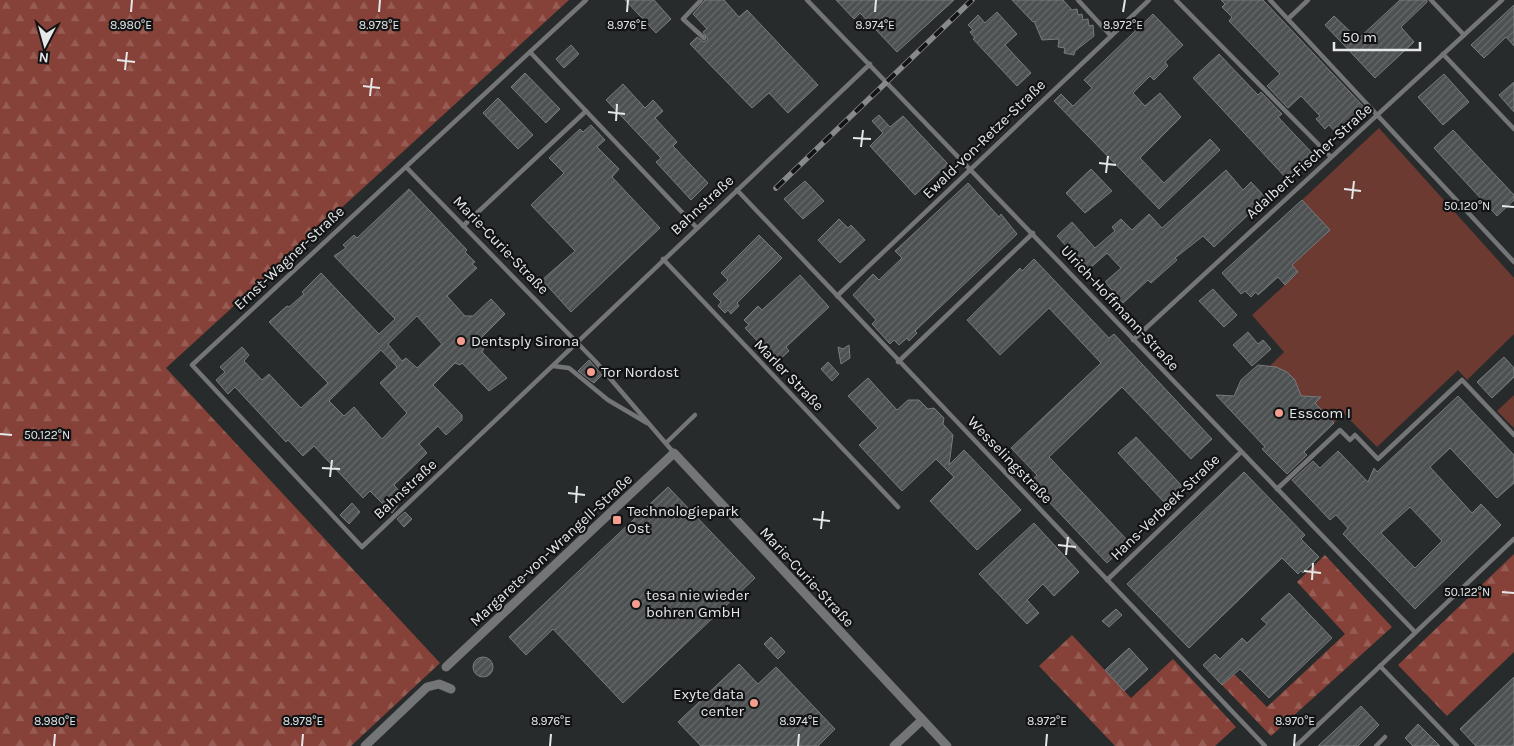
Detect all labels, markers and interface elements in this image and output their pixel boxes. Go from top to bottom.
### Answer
text: 8.980°E [110,18,152,32]
text: 8.978°E [359,18,399,32]
text: 8.976°E [607,18,647,32]
text: 8.974°E [855,18,895,32]
text: 8.972°E [1103,18,1143,32]
north arrow [20,20,70,70]
scale bar [1334,20,1420,52]
text: 50 m [1342,28,1377,46]
text: N [38,48,50,66]
street label: Ewald-von-Retze-Straße [919,76,1049,202]
street label: Adalbert-Fischer-Straße [1242,100,1376,222]
street label: Bahnstraße [667,171,737,239]
street label: Marie-Curie-Straße [449,192,553,298]
text: 50.120°N [1444,199,1490,213]
street label: Ernst-Wagner-Straße [230,202,348,314]
street label: Ulrich-Hoffmann-Straße [1057,241,1183,375]
place label: Dentsply Sirona [471,332,579,350]
marker: Dentsply Sirona [455,335,467,347]
street label: Marler Straße [750,335,828,415]
place label: Tor Nordost [601,363,679,381]
marker: Tor Nordost [585,366,597,378]
place label: Esscom I [1289,404,1351,422]
marker: Esscom I [1273,407,1285,419]
street label: Wesselingstraße [964,413,1056,507]
text: 50.122°N [24,428,70,442]
street label: Hans-Verbeek-Straße [1107,450,1223,564]
street label: Bahnstraße [370,455,440,523]
street label: Margarete-von-Wrangell-Straße [466,470,636,630]
place label: Technologiepark Ost [627,502,739,537]
marker: Technologiepark Ost [611,514,623,526]
street label: Marie-Curie-Straße [756,523,858,631]
text: 50.122°N [1444,585,1490,599]
place label: tesa nie wieder bohren GmbH [646,586,749,621]
marker: tesa nie wieder bohren GmbH [630,598,642,610]
place label: Exyte data center [673,685,745,720]
marker: Exyte data center [748,697,760,709]
text: 8.980°E [34,714,76,728]
text: 8.978°E [283,714,323,728]
text: 8.976°E [531,714,571,728]
text: 8.974°E [779,714,819,728]
text: 8.972°E [1027,714,1067,728]
text: 8.970°E [1275,714,1315,728]

